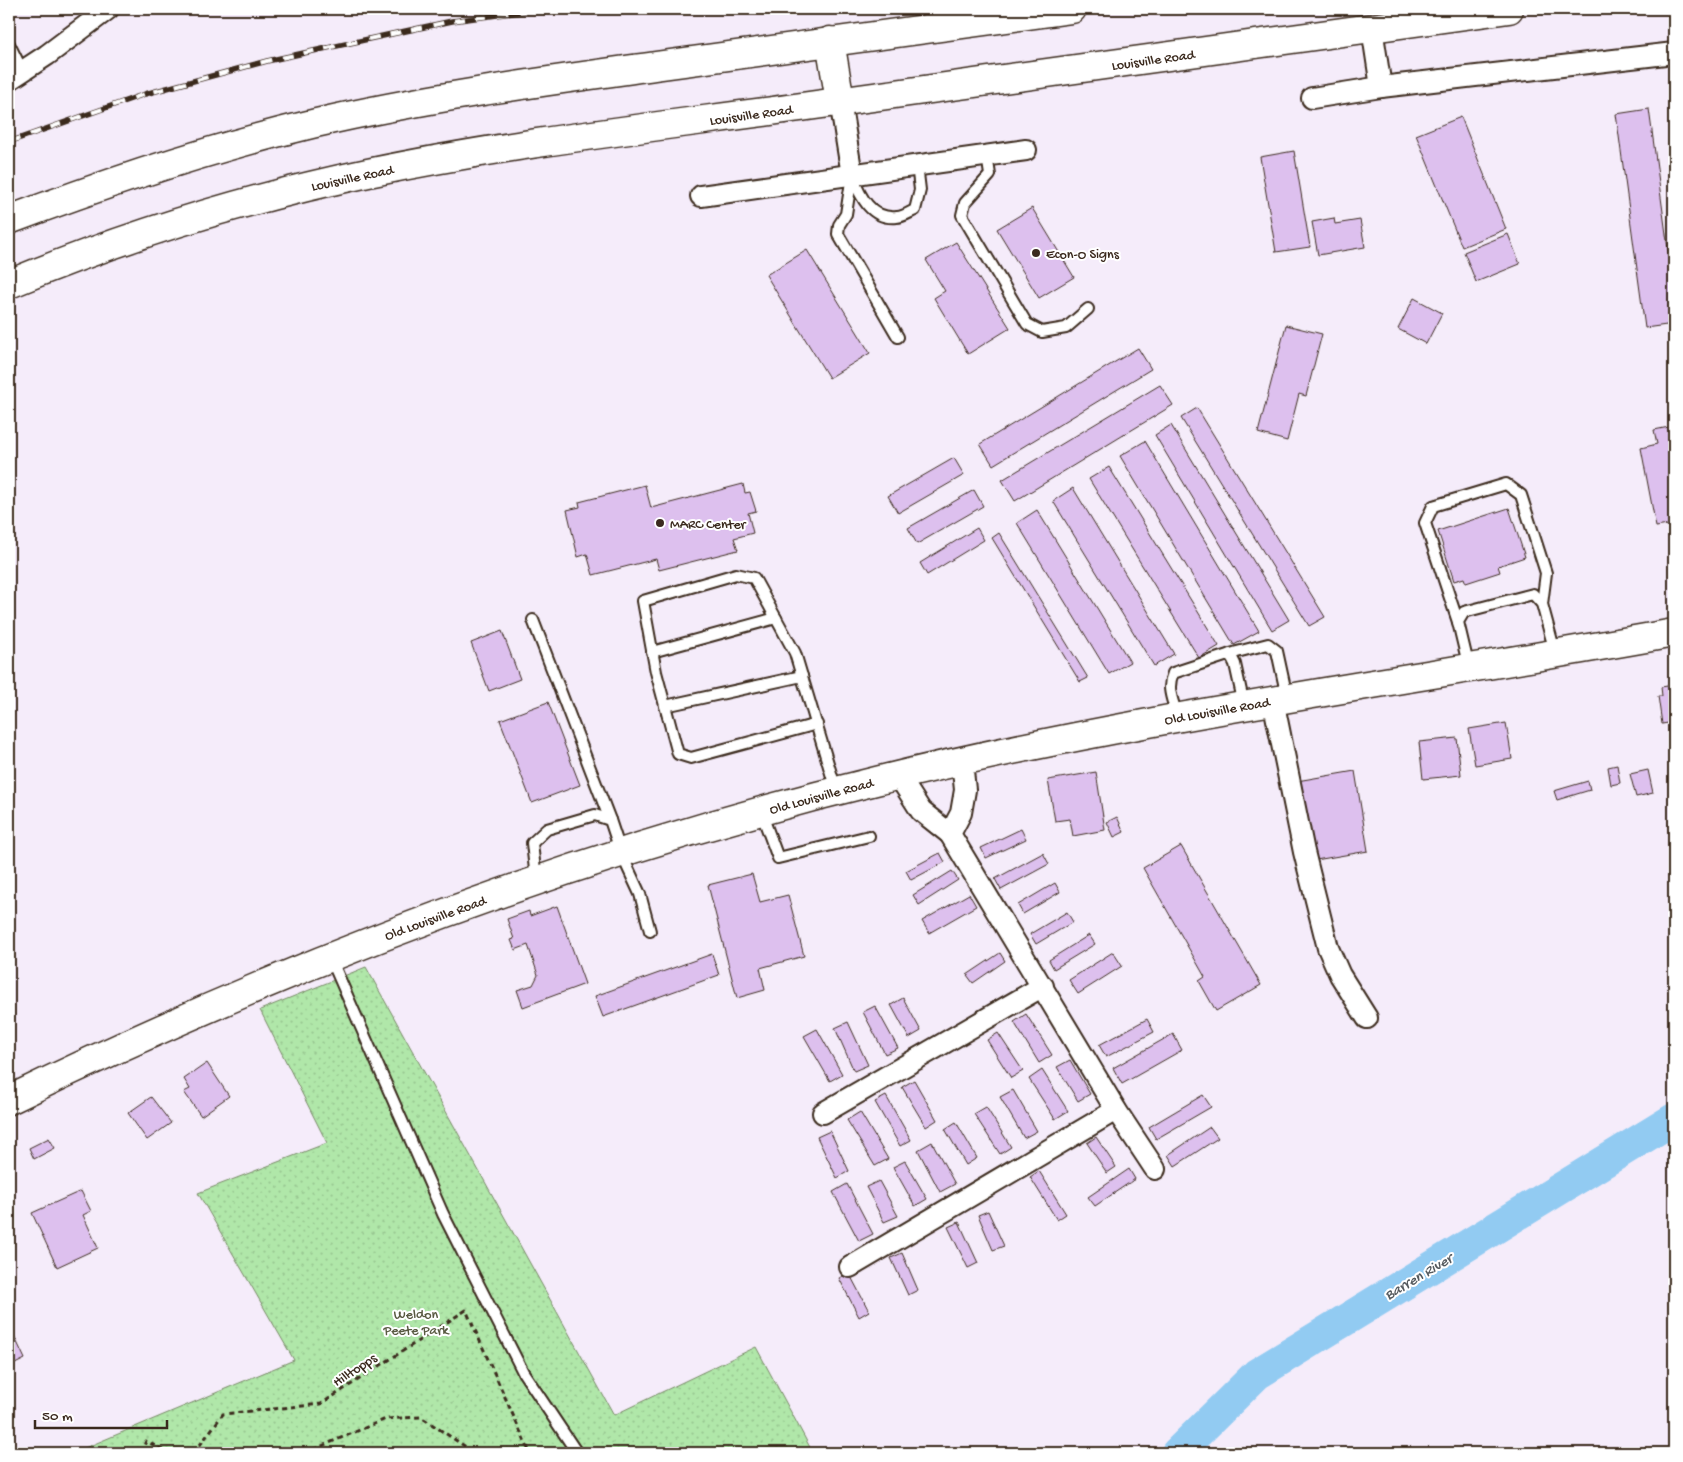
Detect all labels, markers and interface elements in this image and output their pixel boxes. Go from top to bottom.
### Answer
street label: Louisville Road [1111,47,1198,76]
street label: Louisville Road [709,102,796,131]
street label: Louisville Road [310,162,397,196]
marker: Econ-O Signs [1030,247,1042,259]
place label: Econ-O Signs [1046,247,1120,264]
marker: MARC Center [654,517,666,529]
place label: MARC Center [670,517,747,534]
street label: Old Louisville Road [1163,695,1273,730]
street label: Old Louisville Road [768,775,877,819]
street label: Old Louisville Road [383,893,491,946]
water label: Barren River [1382,1249,1458,1305]
park label: Weldon Peete Park [382,1307,450,1340]
street label: Hilltopps [330,1350,381,1392]
scale bar [35,1397,168,1429]
text: 50 m [42,1408,73,1426]

